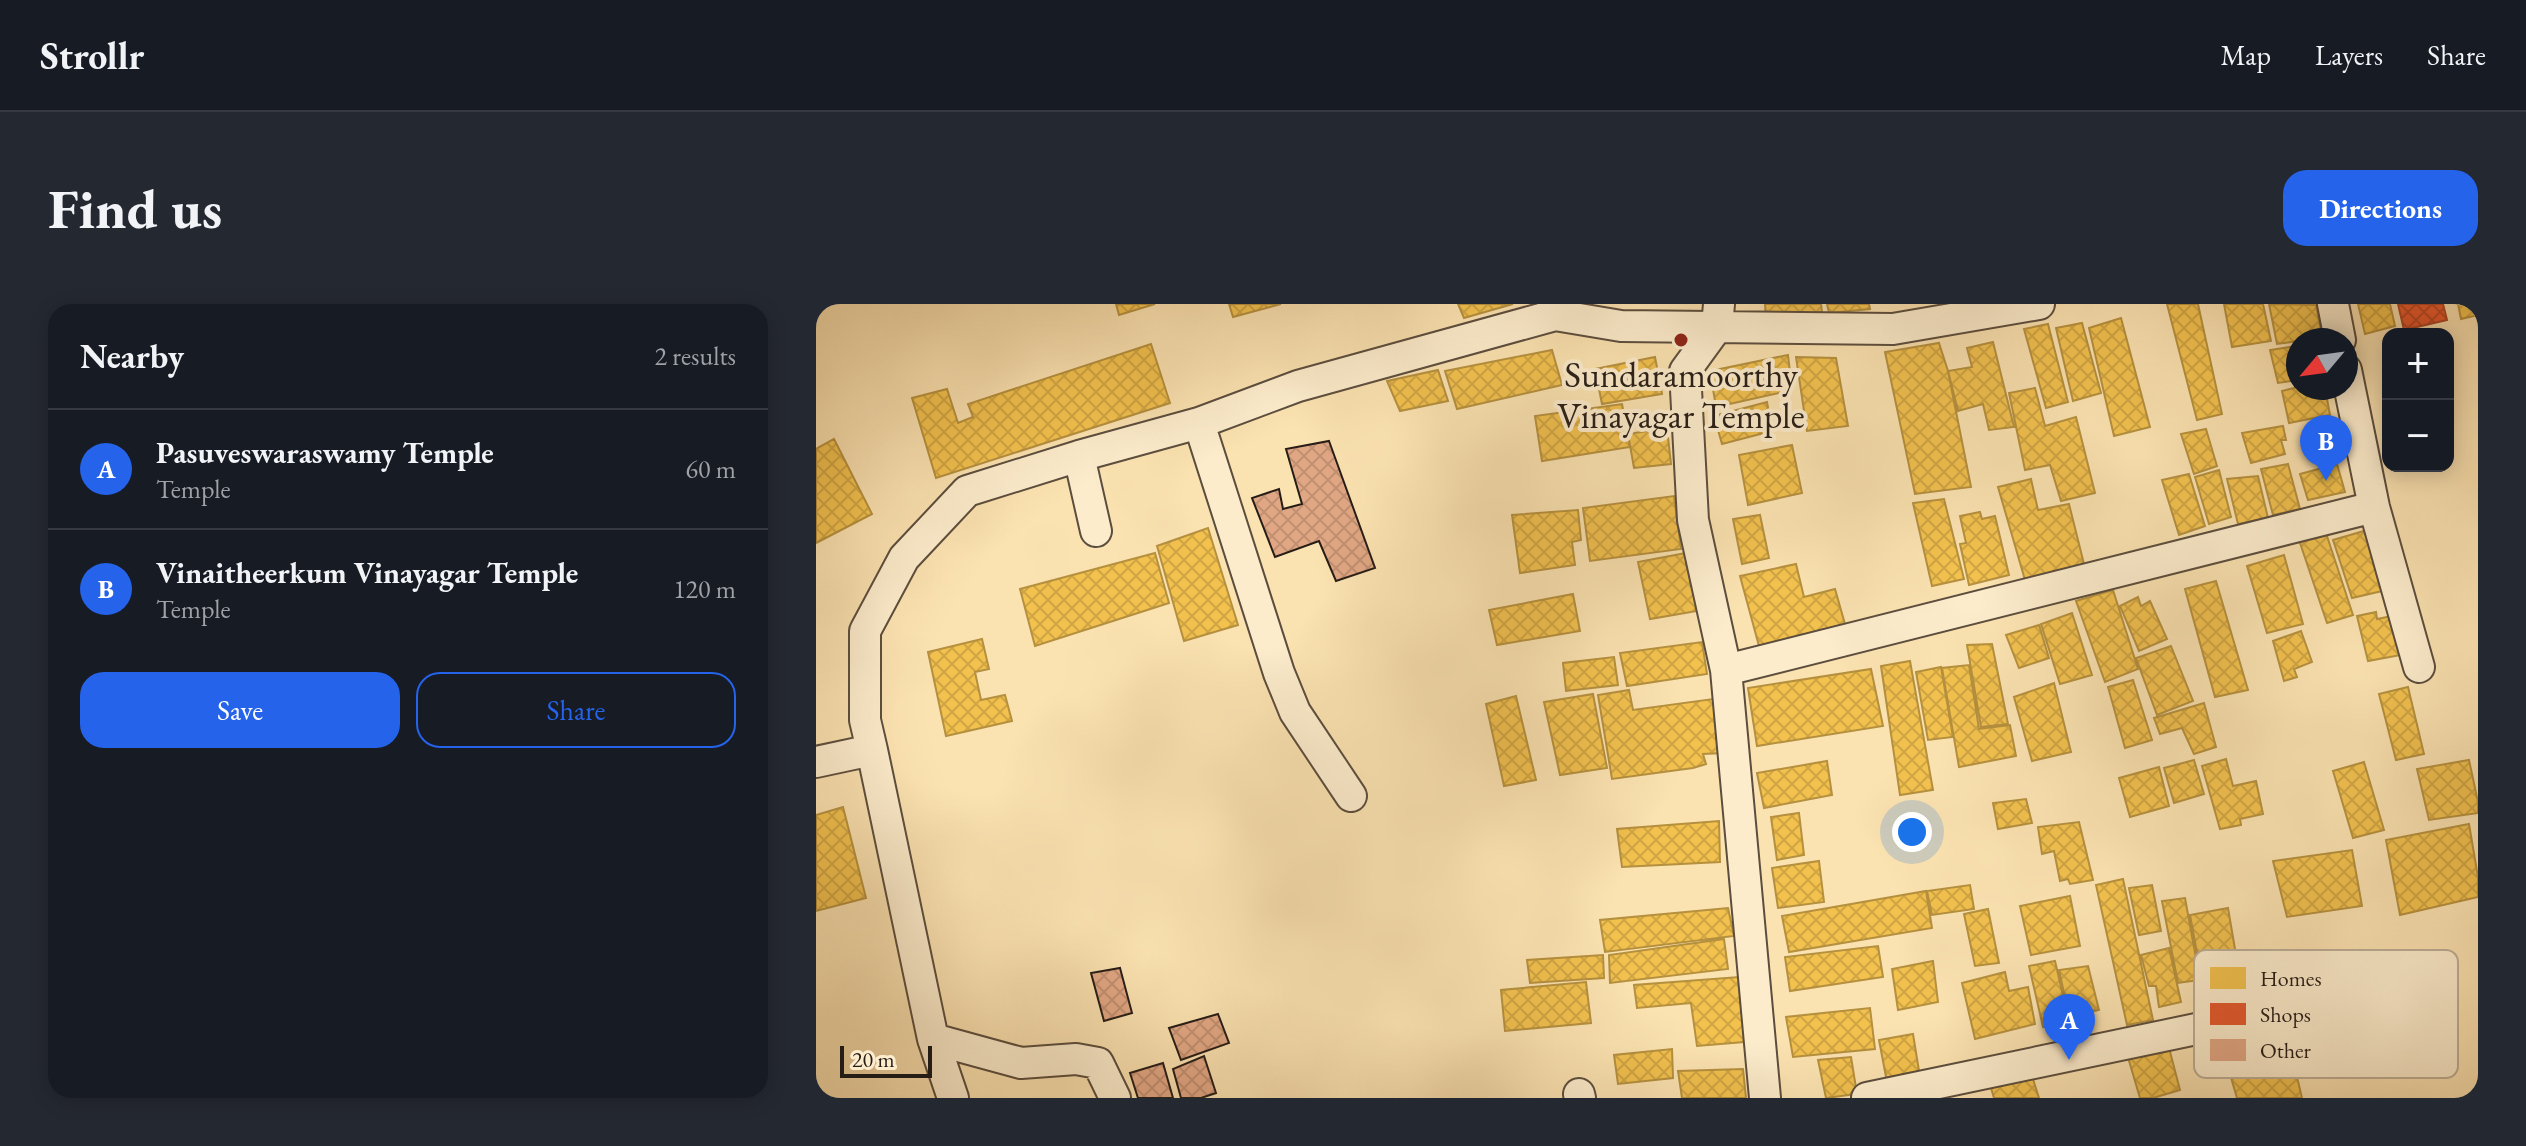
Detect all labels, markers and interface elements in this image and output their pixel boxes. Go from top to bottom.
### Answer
text: Strollr [40,31,144,80]
text: Map [2221,37,2271,73]
text: Layers [2315,37,2383,73]
text: Share [2427,37,2486,73]
button: Directions [2283,170,2478,246]
text: Find us [48,172,222,245]
north arrow [2286,328,2358,400]
map controls [2382,328,2454,472]
button: + [2382,328,2454,400]
marker: Sundaramoorthy Vinayagar Temple [1672,331,1690,349]
text: Nearby [80,334,184,378]
text: 2 results [655,339,736,373]
place label: Sundaramoorthy Vinayagar Temple [1557,351,1805,439]
button: − [2382,400,2454,472]
pin: B [2300,415,2352,481]
text: Pasuveswaraswamy Temple [156,433,494,472]
text: A [97,452,115,486]
text: 60 m [686,452,736,486]
text: Temple [156,472,231,506]
text: Vinaitheerkum Vinayagar Temple [156,553,578,592]
text: B [98,572,114,606]
text: 120 m [673,572,736,606]
text: Temple [156,592,231,626]
button: Save [80,672,400,748]
button: Share [416,672,736,748]
your location [1892,812,1932,852]
legend [2194,950,2458,1078]
text: Homes [2260,964,2322,993]
pin: A [2043,994,2095,1060]
text: Shops [2260,1000,2311,1029]
text: Other [2260,1036,2312,1065]
scale bar [840,1042,932,1078]
text: 20 m [852,1045,895,1074]

